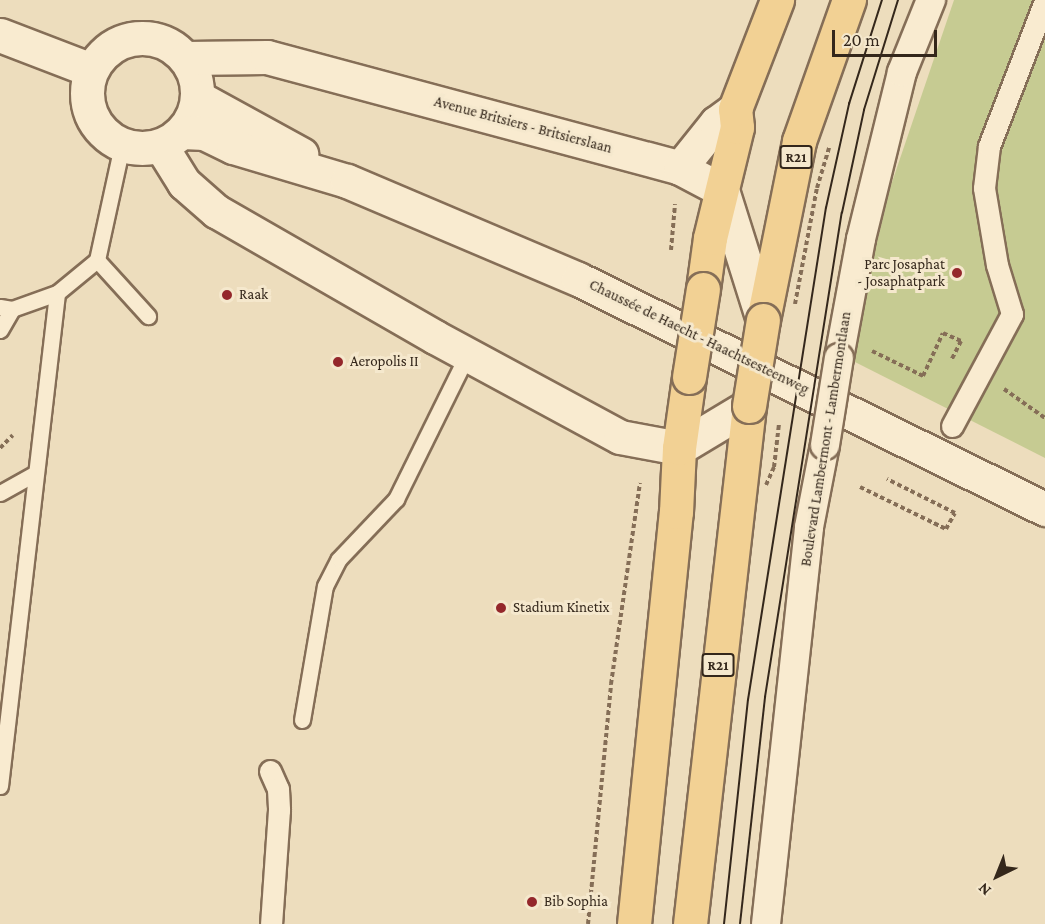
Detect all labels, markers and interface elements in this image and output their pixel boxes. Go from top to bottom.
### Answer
scale bar [835,18,940,56]
text: 20 m [843,30,880,50]
street label: Avenue Britsiers - Britsierslaan [432,93,614,157]
road number: R21 [780,146,812,168]
place label: Parc Josaphat - Josaphatpark [857,255,945,290]
marker: Parc Josaphat - Josaphatpark [950,266,964,280]
street label: Chaussée de Haecht - Haachtsesteenweg [586,276,812,398]
place label: Raak [239,286,268,304]
marker: Raak [220,288,234,302]
street label: Boulevard Lambermont - Lambermontlaan [797,310,855,568]
place label: Aeropolis II [350,353,419,371]
marker: Aeropolis II [331,355,345,369]
place label: Stadium Kinetix [513,599,610,617]
marker: Stadium Kinetix [494,601,508,615]
road number: R21 [702,654,734,676]
north arrow [967,846,1027,906]
text: N [975,880,994,899]
place label: Bib Sophia [544,893,608,911]
marker: Bib Sophia [525,895,539,909]

